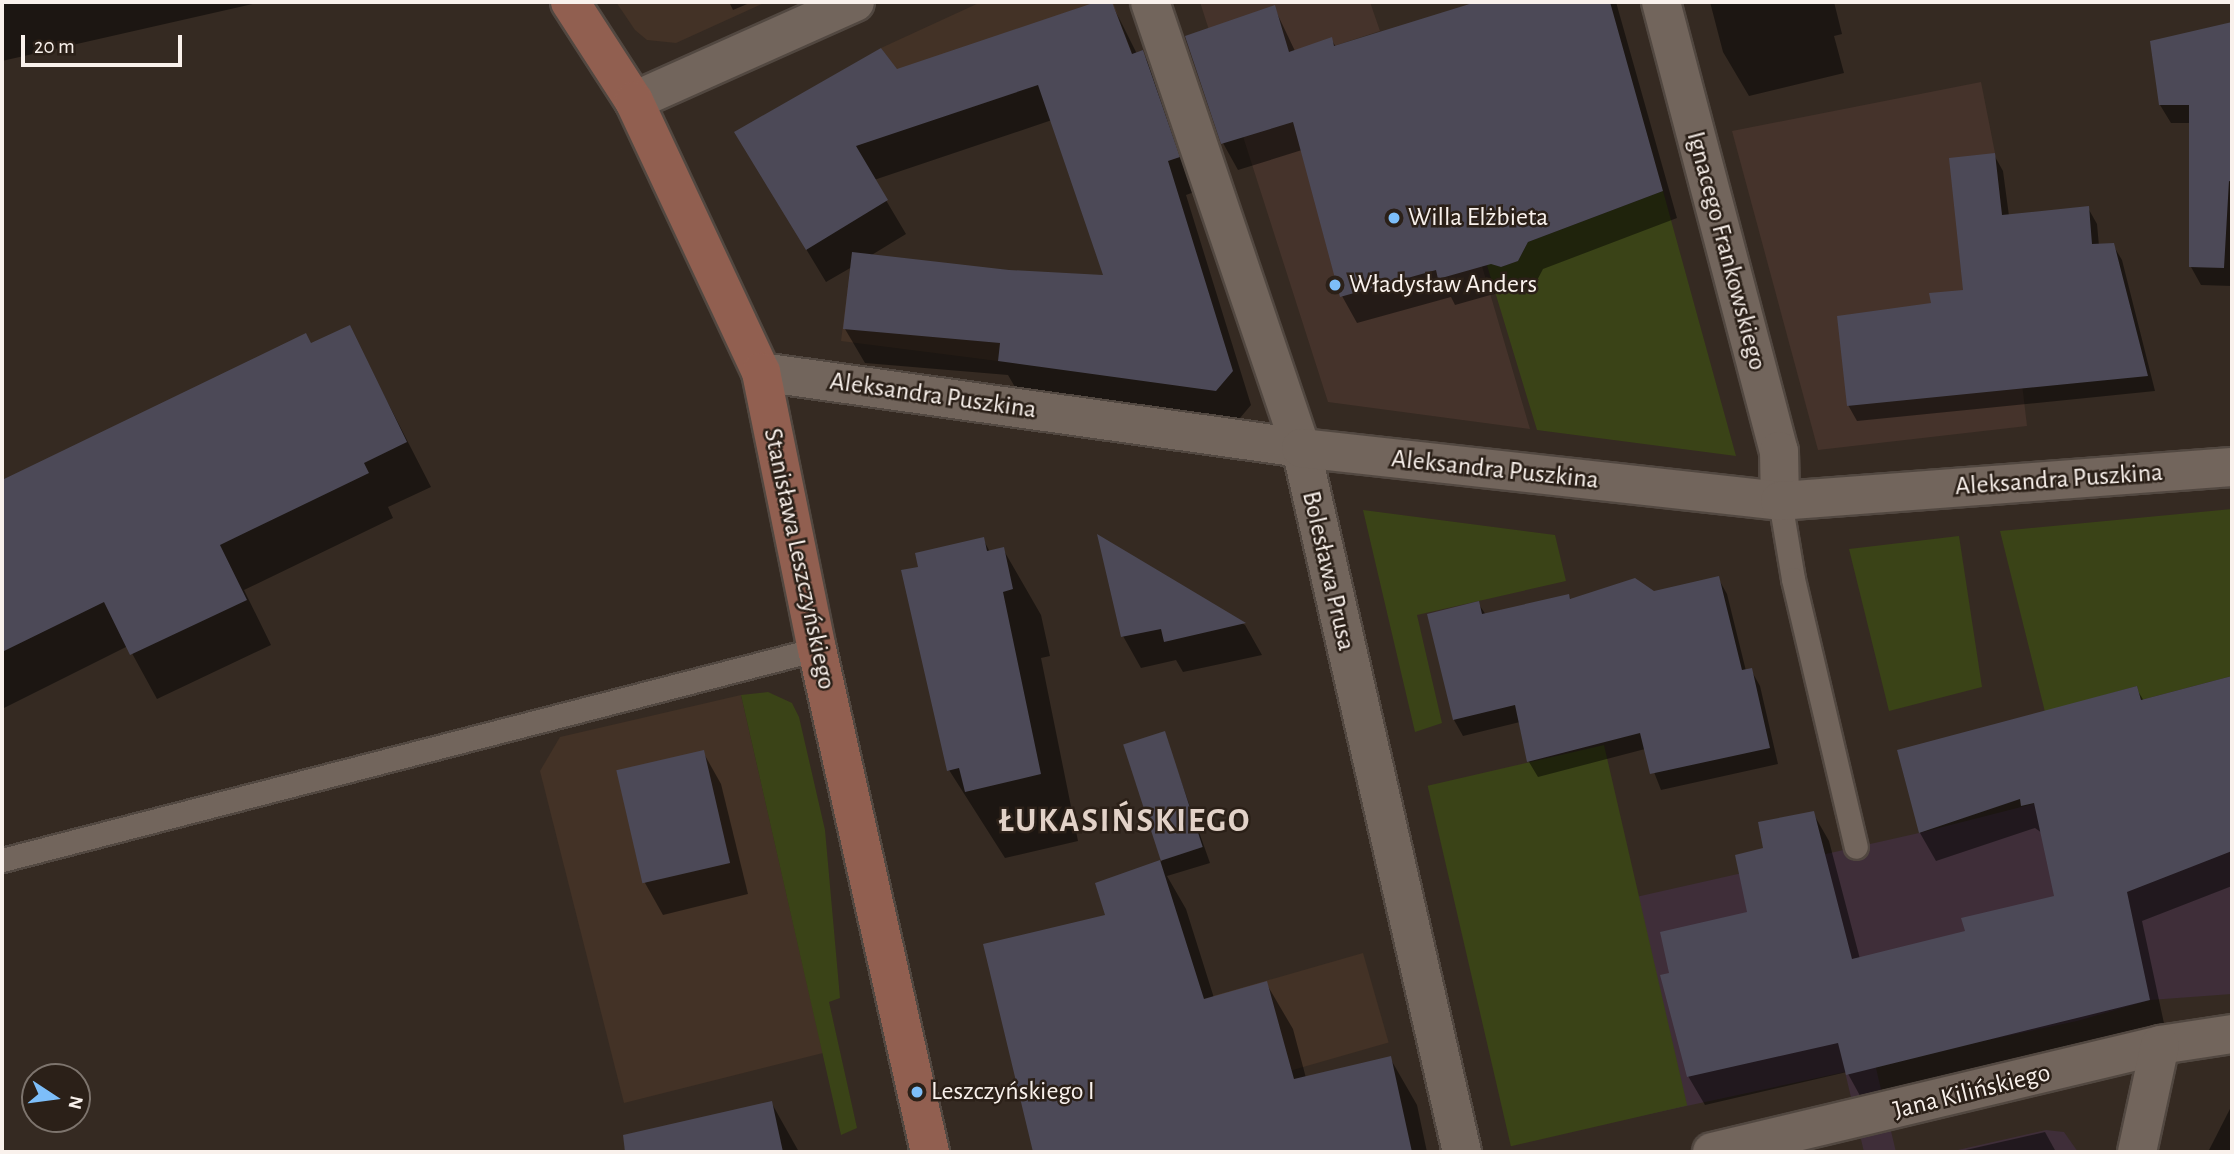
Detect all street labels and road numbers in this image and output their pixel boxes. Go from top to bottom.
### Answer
street label: Ignacego Frankowskiego [1679,128,1773,374]
street label: Aleksandra Puszkina [828,366,1038,426]
street label: Stanisława Leszczyńskiego [756,426,842,692]
street label: Aleksandra Puszkina [1390,444,1600,496]
street label: Aleksandra Puszkina [1954,457,2164,503]
street label: Bolesława Prusa [1294,488,1362,654]
street label: Jana Kilińskiego [1890,1057,2054,1127]

